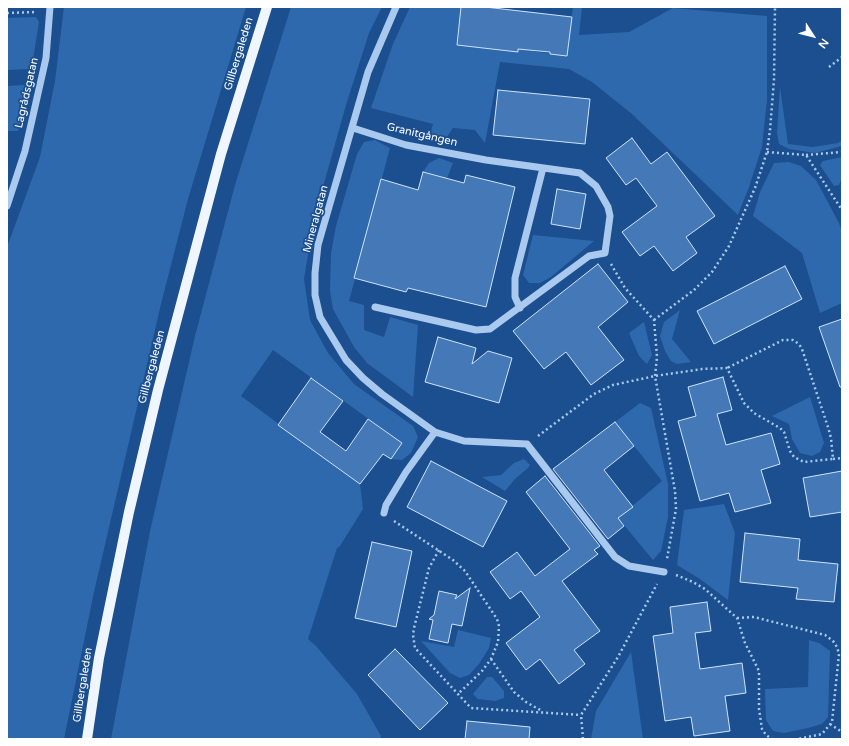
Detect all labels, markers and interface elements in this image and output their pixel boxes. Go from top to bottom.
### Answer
street label: Gillbergaleden [222,16,256,92]
north arrow [793,16,833,56]
text: N [815,36,831,51]
street label: Lagrådsgatan [12,56,42,130]
street label: Granitgången [385,120,459,150]
street label: Mineralgatan [301,184,331,254]
street label: Gillbergaleden [136,329,168,405]
street label: Gillbergaleden [71,647,95,723]

